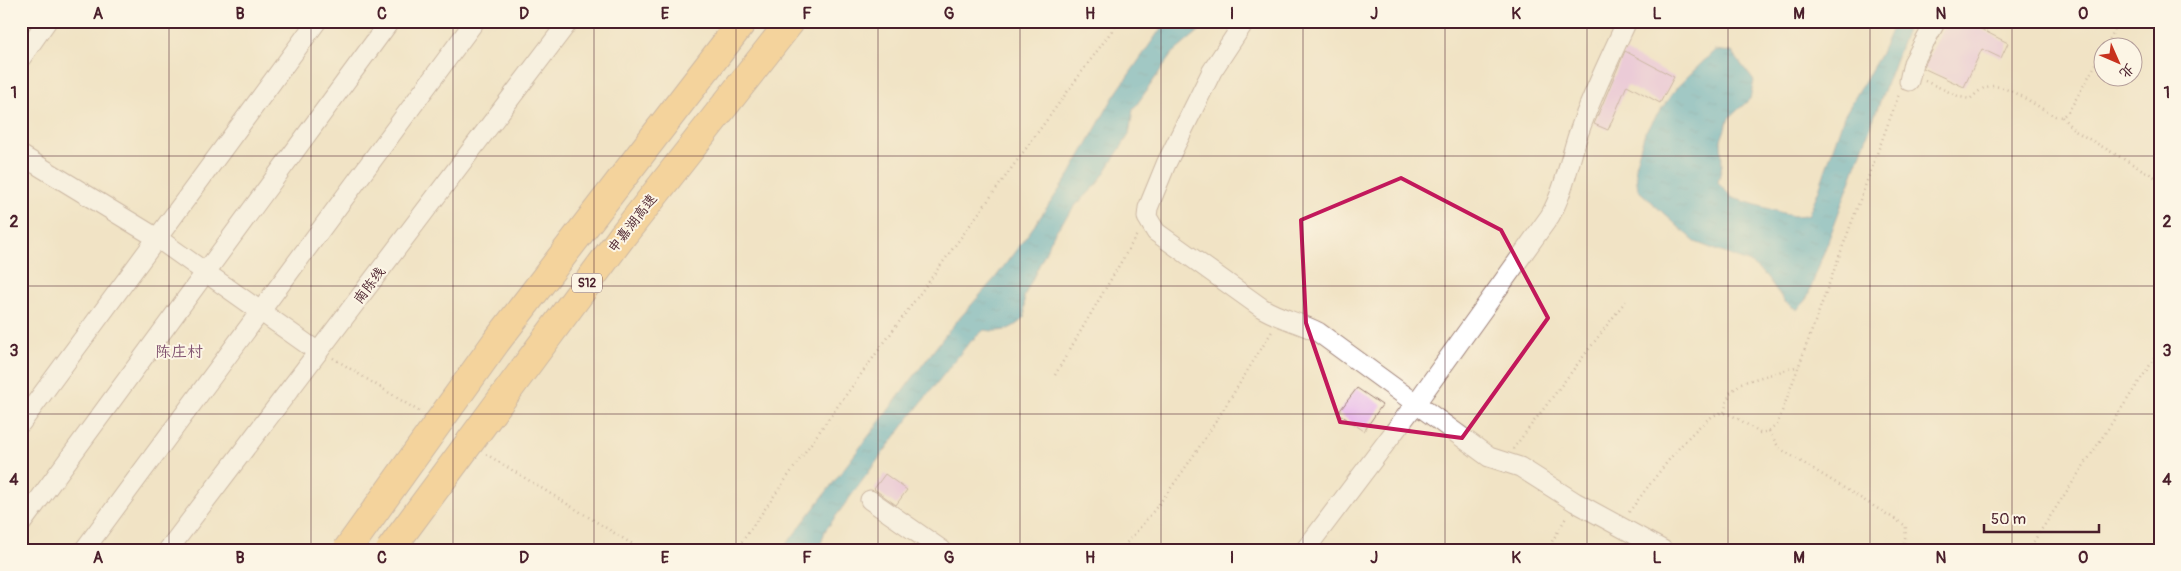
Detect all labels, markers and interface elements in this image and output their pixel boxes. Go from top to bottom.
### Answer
text: A [93,4,104,24]
text: B [235,4,245,24]
text: C [377,4,387,24]
text: D [519,4,529,24]
text: E [661,4,670,24]
text: F [802,4,812,24]
text: G [944,4,955,24]
text: H [1085,4,1095,24]
text: I [1230,4,1234,24]
text: J [1370,4,1378,24]
text: K [1511,4,1521,24]
text: L [1652,4,1662,24]
text: M [1793,4,1805,24]
text: N [1936,4,1947,24]
text: O [2078,4,2088,24]
north arrow [2094,38,2144,88]
text: 北 [2116,60,2138,82]
text: 1 [11,83,17,103]
text: 1 [2164,83,2170,103]
street label: 申嘉湖高速 [604,190,661,256]
text: 2 [10,212,19,232]
text: 2 [2163,212,2172,232]
street label: 南陈线 [350,263,389,307]
road number: S12 [572,274,602,292]
text: 3 [10,341,19,361]
text: 3 [2163,341,2172,361]
district label: 陈庄村 [155,342,203,362]
text: 4 [9,470,19,490]
text: 4 [2162,470,2172,490]
scale bar [1984,501,2098,533]
text: 50 m [1991,510,2026,529]
text: A [93,548,104,568]
text: B [235,548,245,568]
text: C [377,548,387,568]
text: D [519,548,529,568]
text: E [661,548,670,568]
text: F [802,548,812,568]
text: G [944,548,955,568]
text: H [1085,548,1095,568]
text: I [1230,548,1234,568]
text: J [1370,548,1378,568]
text: K [1511,548,1521,568]
text: L [1652,548,1662,568]
text: M [1793,548,1805,568]
text: N [1936,548,1947,568]
text: O [2078,548,2088,568]

